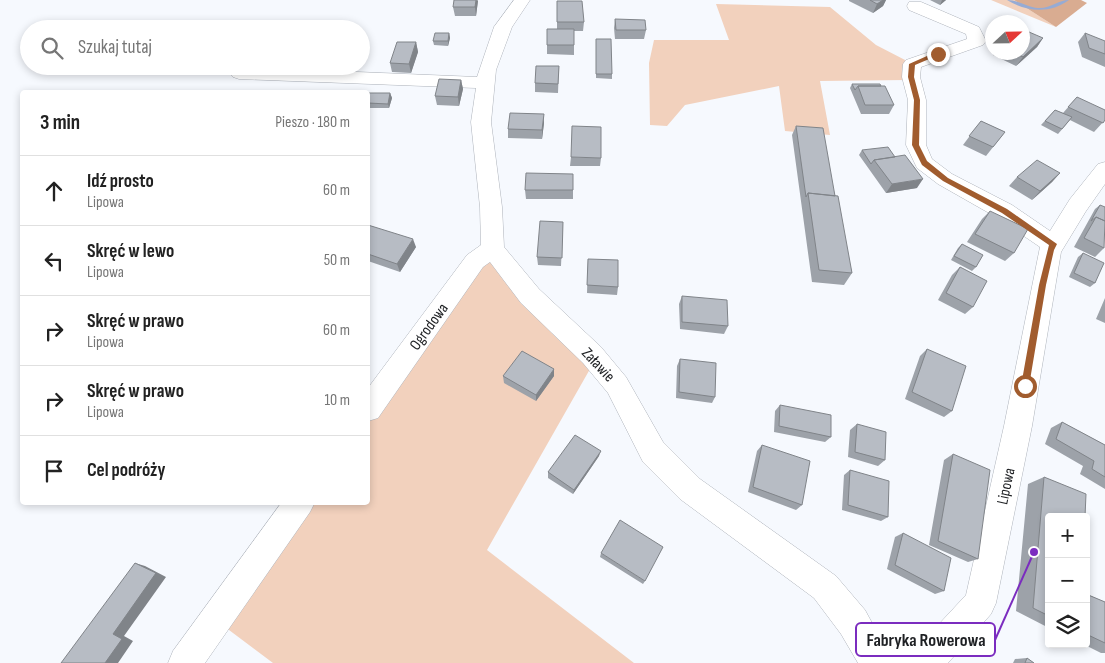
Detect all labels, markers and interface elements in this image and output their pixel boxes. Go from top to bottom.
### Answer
north arrow [985,15,1030,60]
search box [20,20,370,75]
icon: search [38,34,66,62]
text: Szukaj tutaj [78,36,152,59]
route end [927,43,950,66]
text: 3 min [40,110,80,135]
text: Pieszo · 180 m [275,113,350,132]
text: Idź prosto [87,170,154,193]
icon: ahead [40,177,68,205]
text: 60 m [323,181,350,200]
text: Lipowa [87,193,124,212]
text: Skręć w lewo [87,240,174,263]
icon: left [40,247,68,275]
text: 50 m [324,251,350,270]
text: Lipowa [87,263,124,282]
street label: Ogrodowa [406,300,453,354]
text: Skręć w prawo [87,310,184,333]
icon: right [40,317,68,345]
text: 60 m [323,321,350,340]
text: Lipowa [87,333,124,352]
street label: Załawie [577,344,619,386]
route start [1014,375,1037,398]
text: Skręć w prawo [87,380,184,403]
icon: right [40,387,68,415]
text: 10 m [324,391,350,410]
text: Lipowa [87,403,124,422]
icon: arrive [40,457,68,485]
text: Cel podróży [87,459,165,482]
street label: Lipowa [993,466,1020,506]
map controls [1045,513,1090,648]
button: + [1045,513,1090,558]
button: − [1045,558,1090,603]
button: layers [1045,603,1090,648]
callout: Fabryka Rowerowa [856,623,995,656]
text: Fabryka Rowerowa [866,630,986,651]

